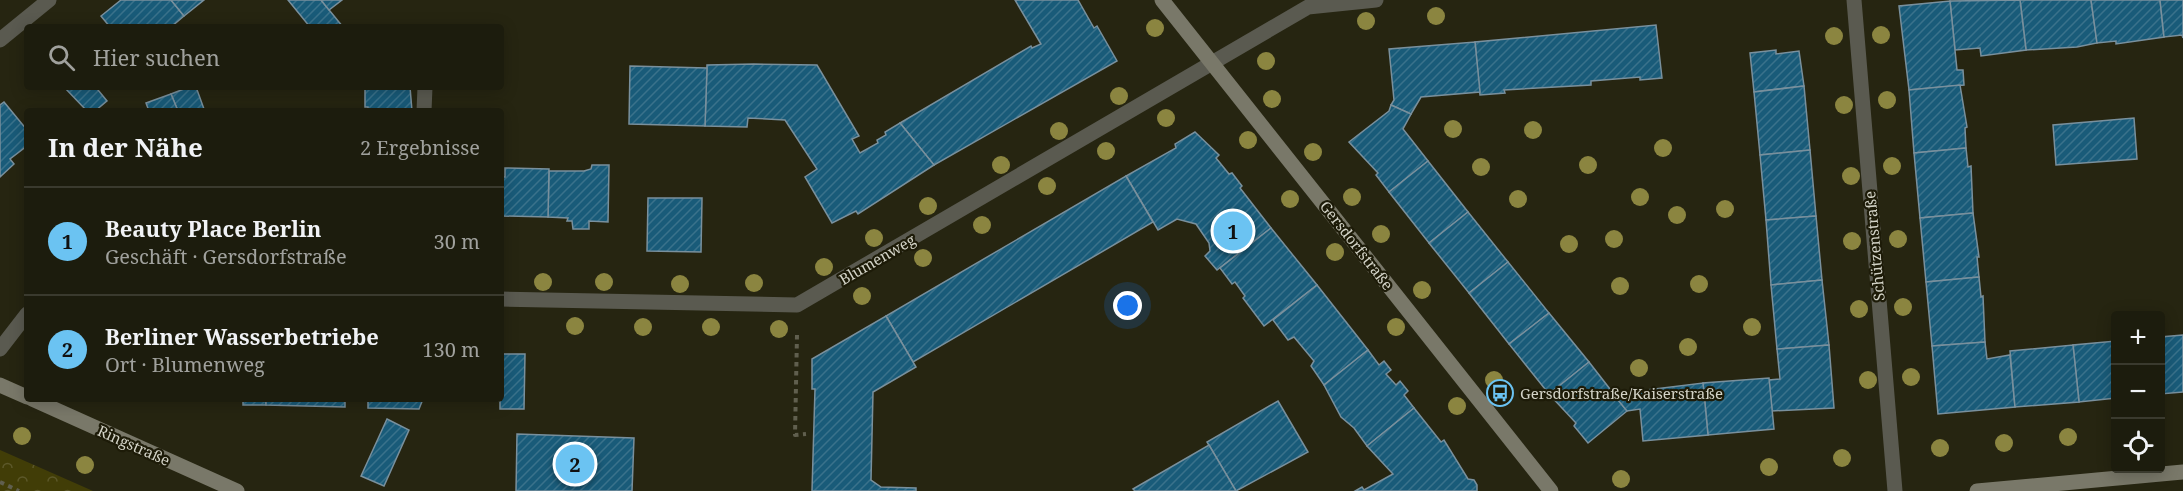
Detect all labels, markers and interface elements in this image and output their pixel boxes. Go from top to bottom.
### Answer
search box [24,24,504,90]
icon: search [45,41,78,74]
text: Hier suchen [93,42,220,72]
text: In der Nähe [48,129,203,165]
text: 2 Ergebnisse [360,134,480,161]
street label: Schützenstraße [1859,190,1889,302]
street label: Gersdorfstraße [1316,196,1398,294]
pin: 1 [1214,208,1252,254]
text: Beauty Place Berlin [105,213,322,243]
text: 1 [62,228,73,255]
text: 30 m [434,228,480,255]
street label: Blumenweg [835,229,919,289]
text: Geschäft · Gersdorfstraße [105,243,347,270]
your location [1113,291,1142,320]
map controls [2111,311,2165,473]
button: + [2111,311,2165,365]
text: Berliner Wasserbetriebe [105,321,379,351]
text: 2 [62,336,73,363]
text: 130 m [422,336,480,363]
text: Ort · Blumenweg [105,351,265,378]
button: − [2111,365,2165,419]
bus stop icon: Gersdorfstraße/Kaiserstraße [1485,378,1515,408]
place label: Gersdorfstraße/Kaiserstraße [1520,383,1723,403]
button: locate [2111,419,2165,473]
street label: Ringstraße [95,420,173,470]
pin: 2 [556,442,594,486]

